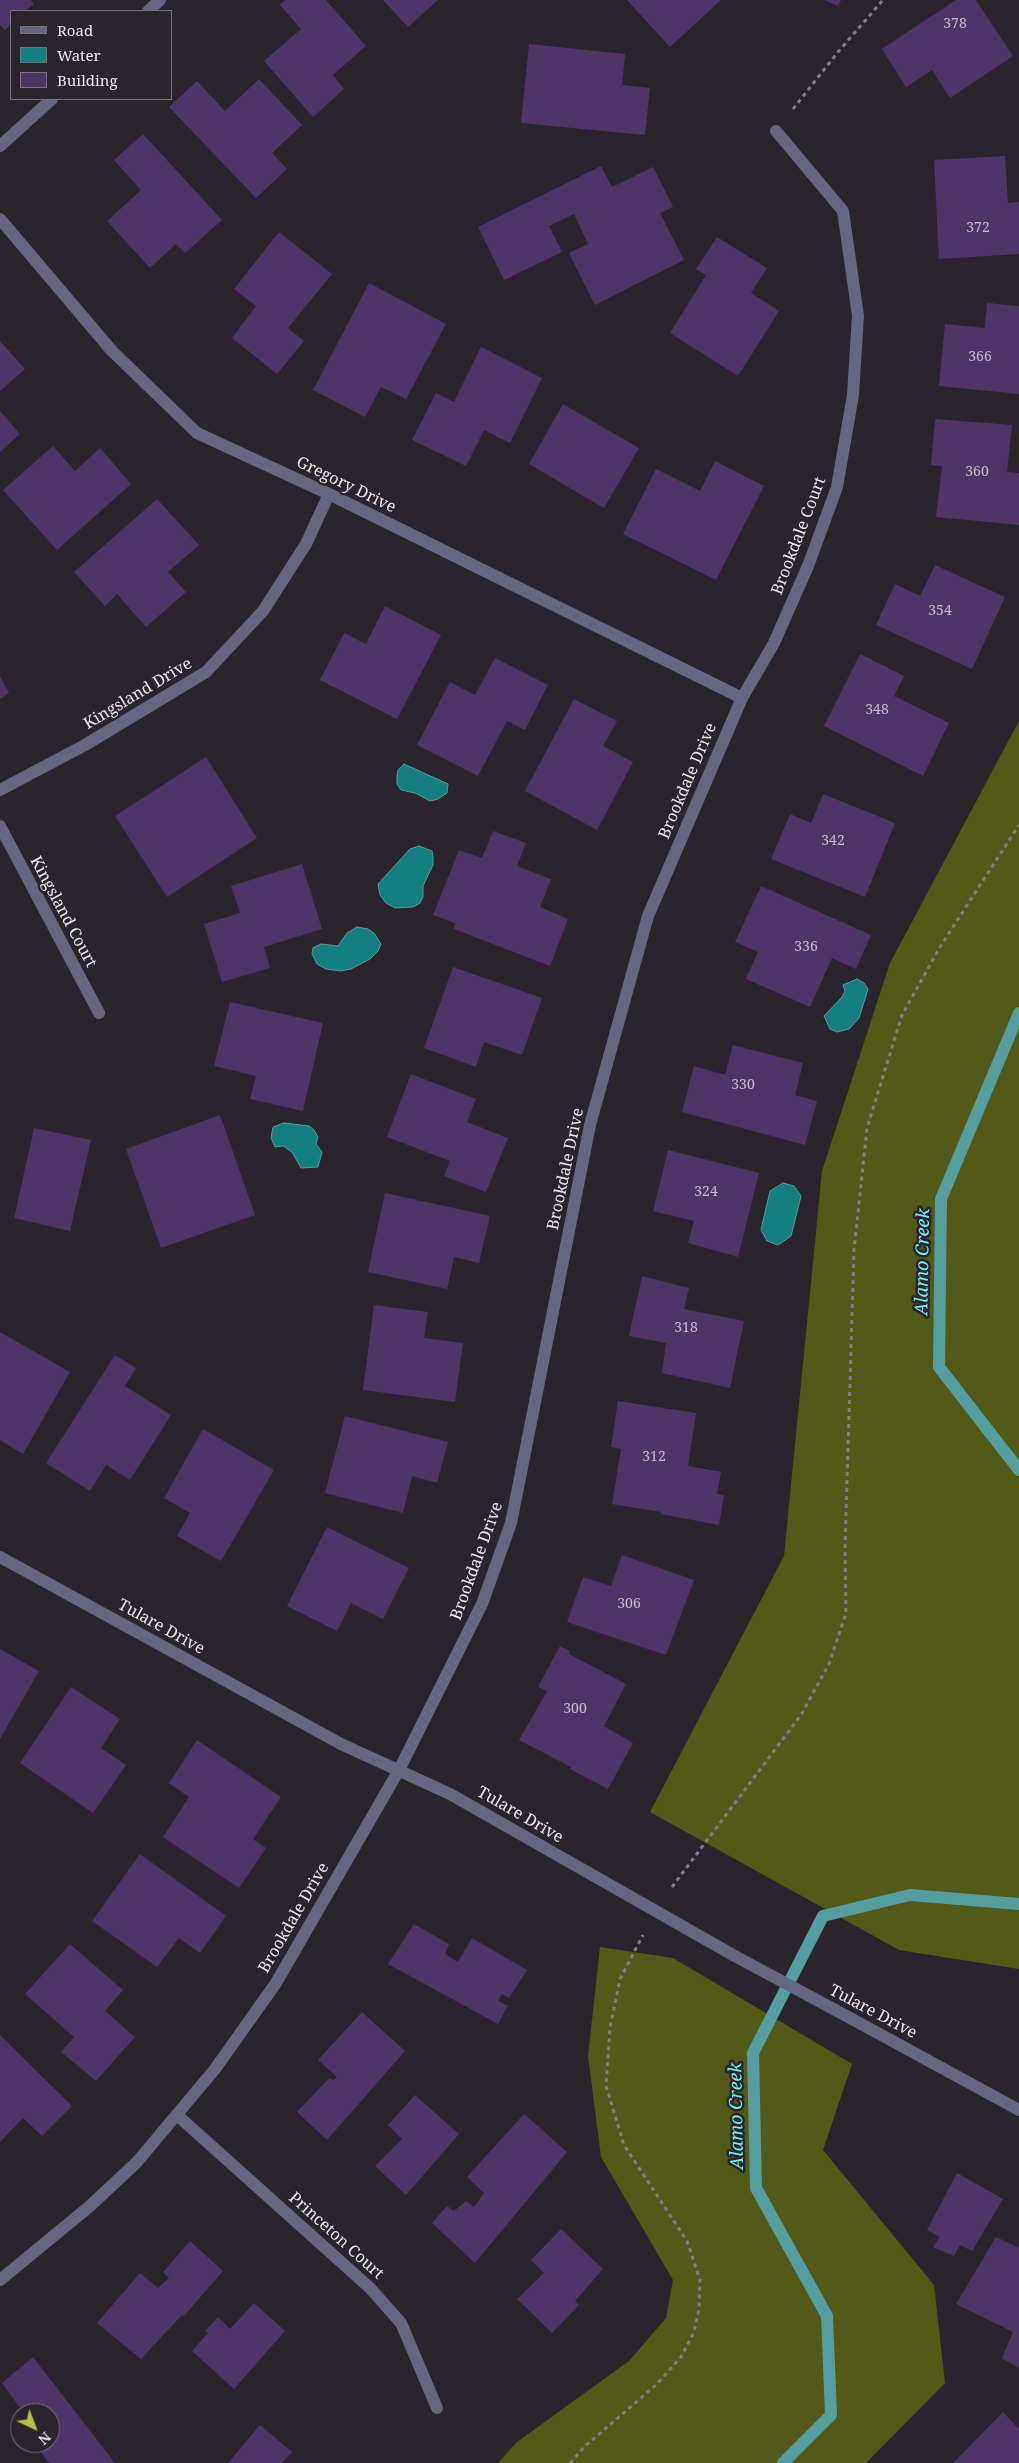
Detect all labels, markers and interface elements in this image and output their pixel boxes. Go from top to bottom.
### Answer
legend [10,10,172,100]
house number: 378 [943,16,967,32]
text: Road [57,20,93,40]
text: Water [57,45,100,65]
text: Building [57,70,118,90]
house number: 372 [966,220,990,236]
house number: 366 [968,349,992,365]
street label: Gregory Drive [293,453,399,517]
house number: 360 [965,464,989,480]
street label: Brookdale Court [768,474,830,598]
house number: 354 [928,603,952,619]
street label: Kingsland Drive [80,654,196,734]
house number: 348 [865,702,889,718]
street label: Brookdale Drive [655,720,721,842]
house number: 342 [821,833,845,849]
street label: Kingsland Court [26,853,100,971]
house number: 336 [794,939,818,955]
house number: 330 [731,1077,755,1093]
street label: Brookdale Drive [544,1106,588,1232]
house number: 324 [694,1184,718,1200]
water label: Alamo Creek [911,1208,935,1316]
house number: 318 [674,1320,698,1336]
house number: 312 [642,1449,666,1465]
street label: Brookdale Drive [447,1499,507,1623]
street label: Tulare Drive [114,1595,208,1659]
house number: 306 [617,1596,641,1612]
house number: 300 [563,1701,587,1717]
street label: Tulare Drive [473,1783,567,1847]
street label: Brookdale Drive [255,1859,333,1977]
street label: Tulare Drive [826,1981,920,2043]
water label: Alamo Creek [725,2062,749,2170]
street label: Princeton Court [285,2188,387,2284]
north arrow [10,2403,60,2453]
text: N [34,2428,55,2449]

